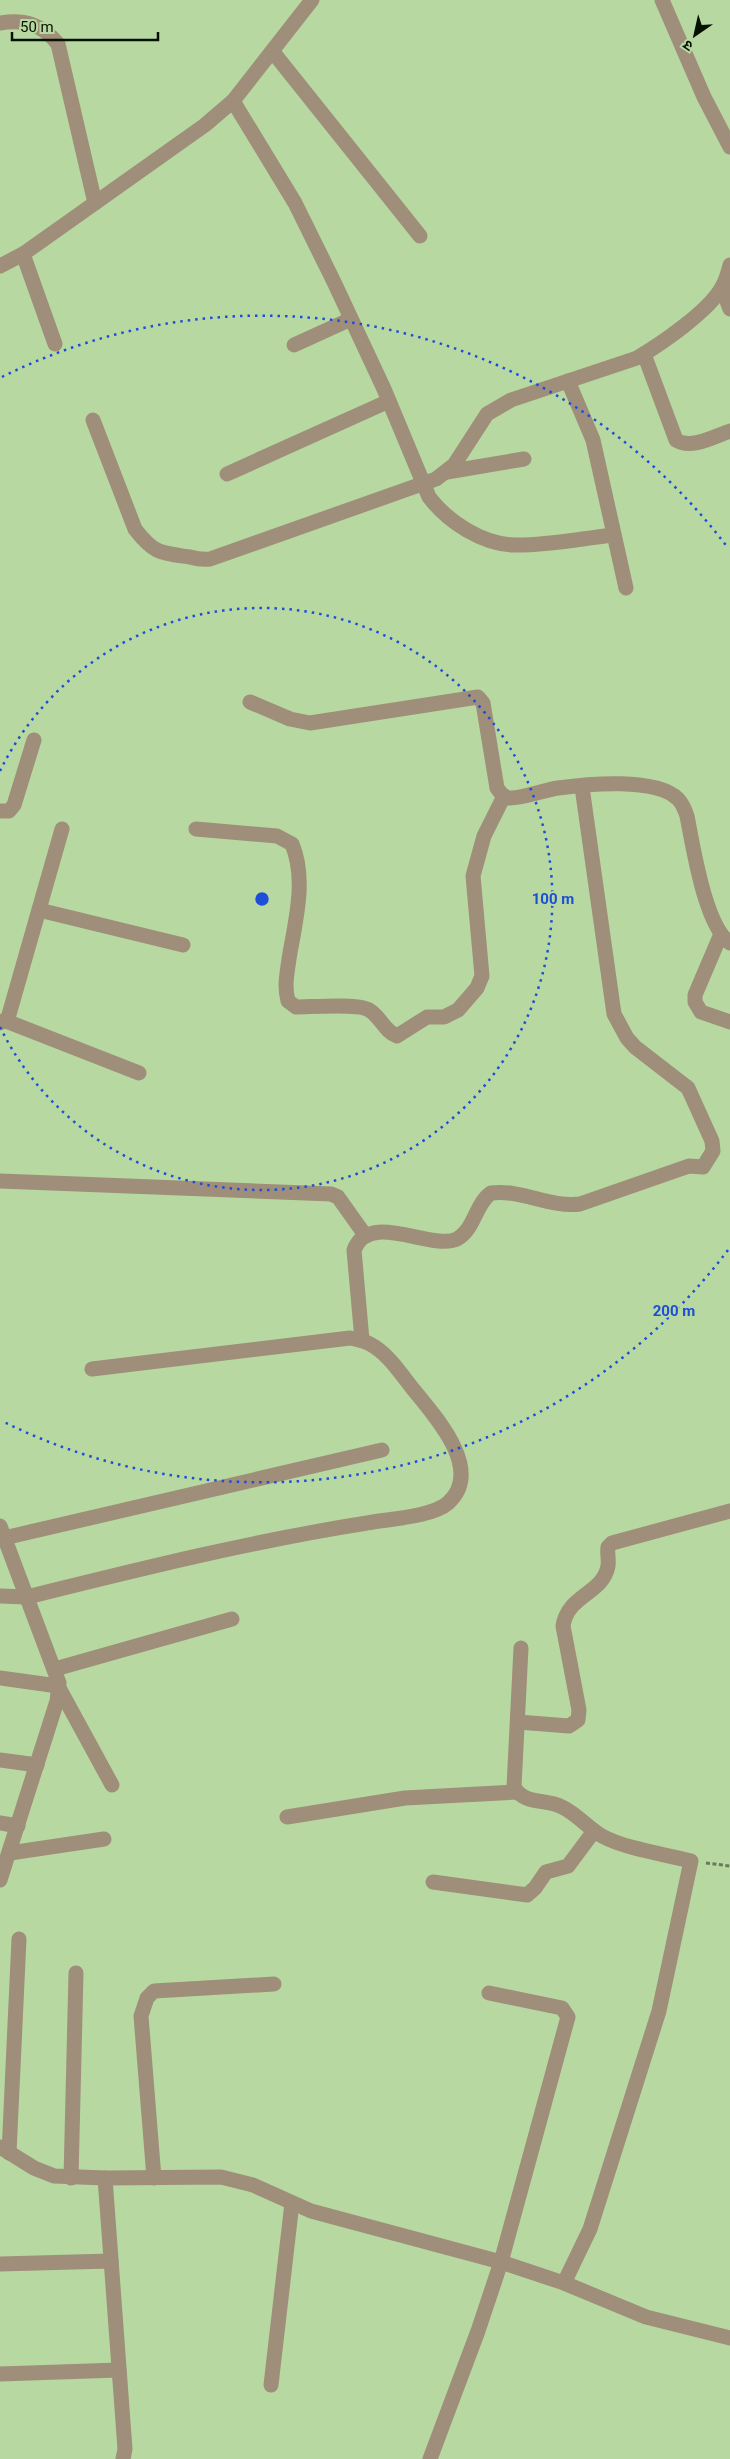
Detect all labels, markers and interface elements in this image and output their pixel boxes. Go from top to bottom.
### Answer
scale bar [12,10,159,42]
north arrow [670,10,720,60]
text: 50 m [20,18,54,36]
text: उ [679,36,696,55]
centre of rings [253,890,271,908]
text: 100 m [532,890,574,908]
text: 200 m [653,1302,695,1320]

